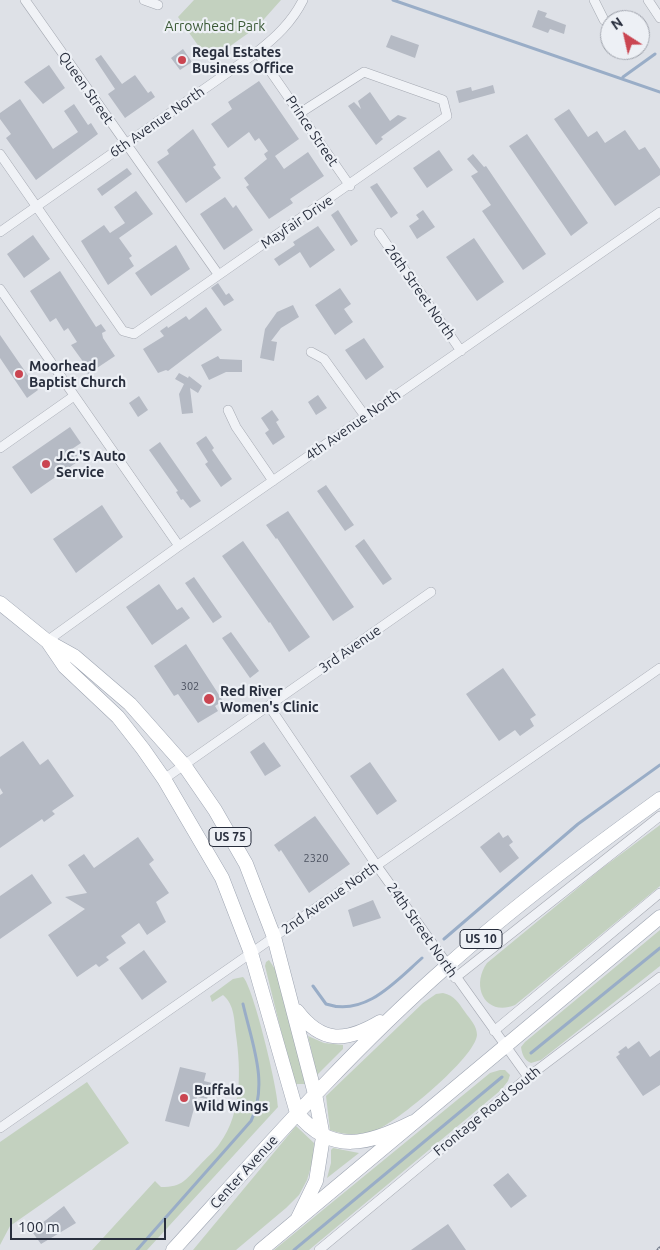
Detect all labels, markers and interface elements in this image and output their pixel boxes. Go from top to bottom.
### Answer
north arrow [600,10,650,60]
text: N [608,14,626,33]
park label: Arrowhead Park [165,18,265,34]
place label: Regal Estates Business Office [192,44,294,76]
street label: Queen Street [55,49,117,127]
marker: Regal Estates Business Office [176,54,188,66]
street label: 6th Avenue North [106,83,208,161]
street label: Prince Street [282,92,342,170]
street label: Mayfair Drive [258,192,336,252]
street label: 26th Street North [381,241,459,343]
place label: Moorhead Baptist Church [29,358,126,391]
marker: Moorhead Baptist Church [13,368,25,380]
street label: 4th Avenue North [302,386,404,464]
place label: J.C.'S Auto Service [56,448,126,481]
marker: J.C.'S Auto Service [40,458,52,470]
street label: 3rd Avenue [316,622,384,676]
house number: 302 [181,679,199,693]
place label: Red River Women's Clinic [220,683,319,716]
marker: Red River Women's Clinic [202,692,216,706]
road number: US 75 [209,828,251,846]
house number: 2320 [304,851,328,865]
street label: 2nd Avenue North [278,858,382,938]
street label: 24th Street North [383,879,461,981]
road number: US 10 [460,930,502,949]
street label: Frontage Road South [430,1063,544,1159]
place label: Buffalo Wild Wings [194,1082,268,1114]
marker: Buffalo Wild Wings [178,1092,190,1104]
street label: Center Avenue [207,1132,281,1212]
scale bar [12,1208,169,1240]
text: 100 m [18,1218,60,1235]

